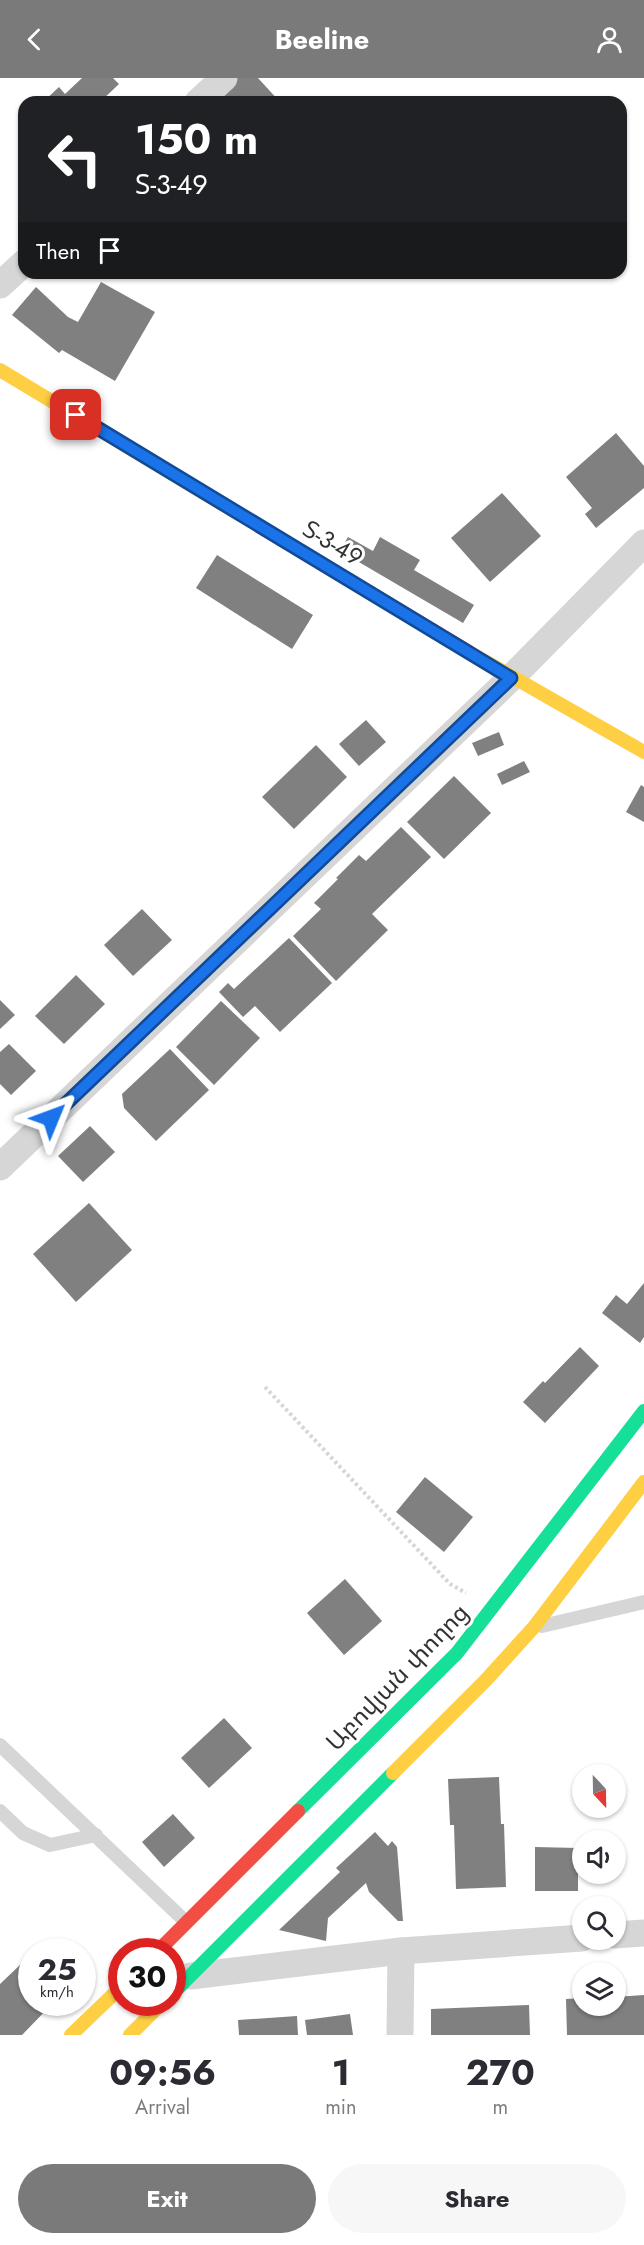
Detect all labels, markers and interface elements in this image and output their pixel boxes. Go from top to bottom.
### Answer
text: Beeline [275,20,369,59]
icon: back [18,23,51,56]
icon: person [593,23,626,56]
text: 150 m [135,109,258,170]
icon: left [36,120,114,198]
text: Տ-3-49 [135,165,208,204]
icon: arrive [93,234,126,267]
text: Then [36,235,81,267]
pin [50,389,101,440]
icon: arrive [59,398,92,431]
street label: Տ-3-49 [296,511,370,575]
position arrow [19,1086,83,1150]
street label: Աբովյան փողոց [317,1595,477,1759]
north arrow [572,1764,626,1818]
map controls [572,1764,626,2016]
button: sound [572,1830,626,1884]
button: search [572,1896,626,1950]
speed limit sign: 30 [108,1938,186,2016]
text: 25 [37,1948,77,1991]
button: layers [572,1962,626,2016]
text: km/h [40,1981,74,2003]
text: 09:56 [109,2046,216,2098]
text: 1 [332,2046,350,2098]
text: 270 [466,2046,535,2098]
text: Arrival [135,2093,190,2122]
text: min [325,2093,356,2122]
text: m [492,2093,508,2122]
button: Exit [18,2164,316,2233]
button: Share [328,2164,626,2233]

